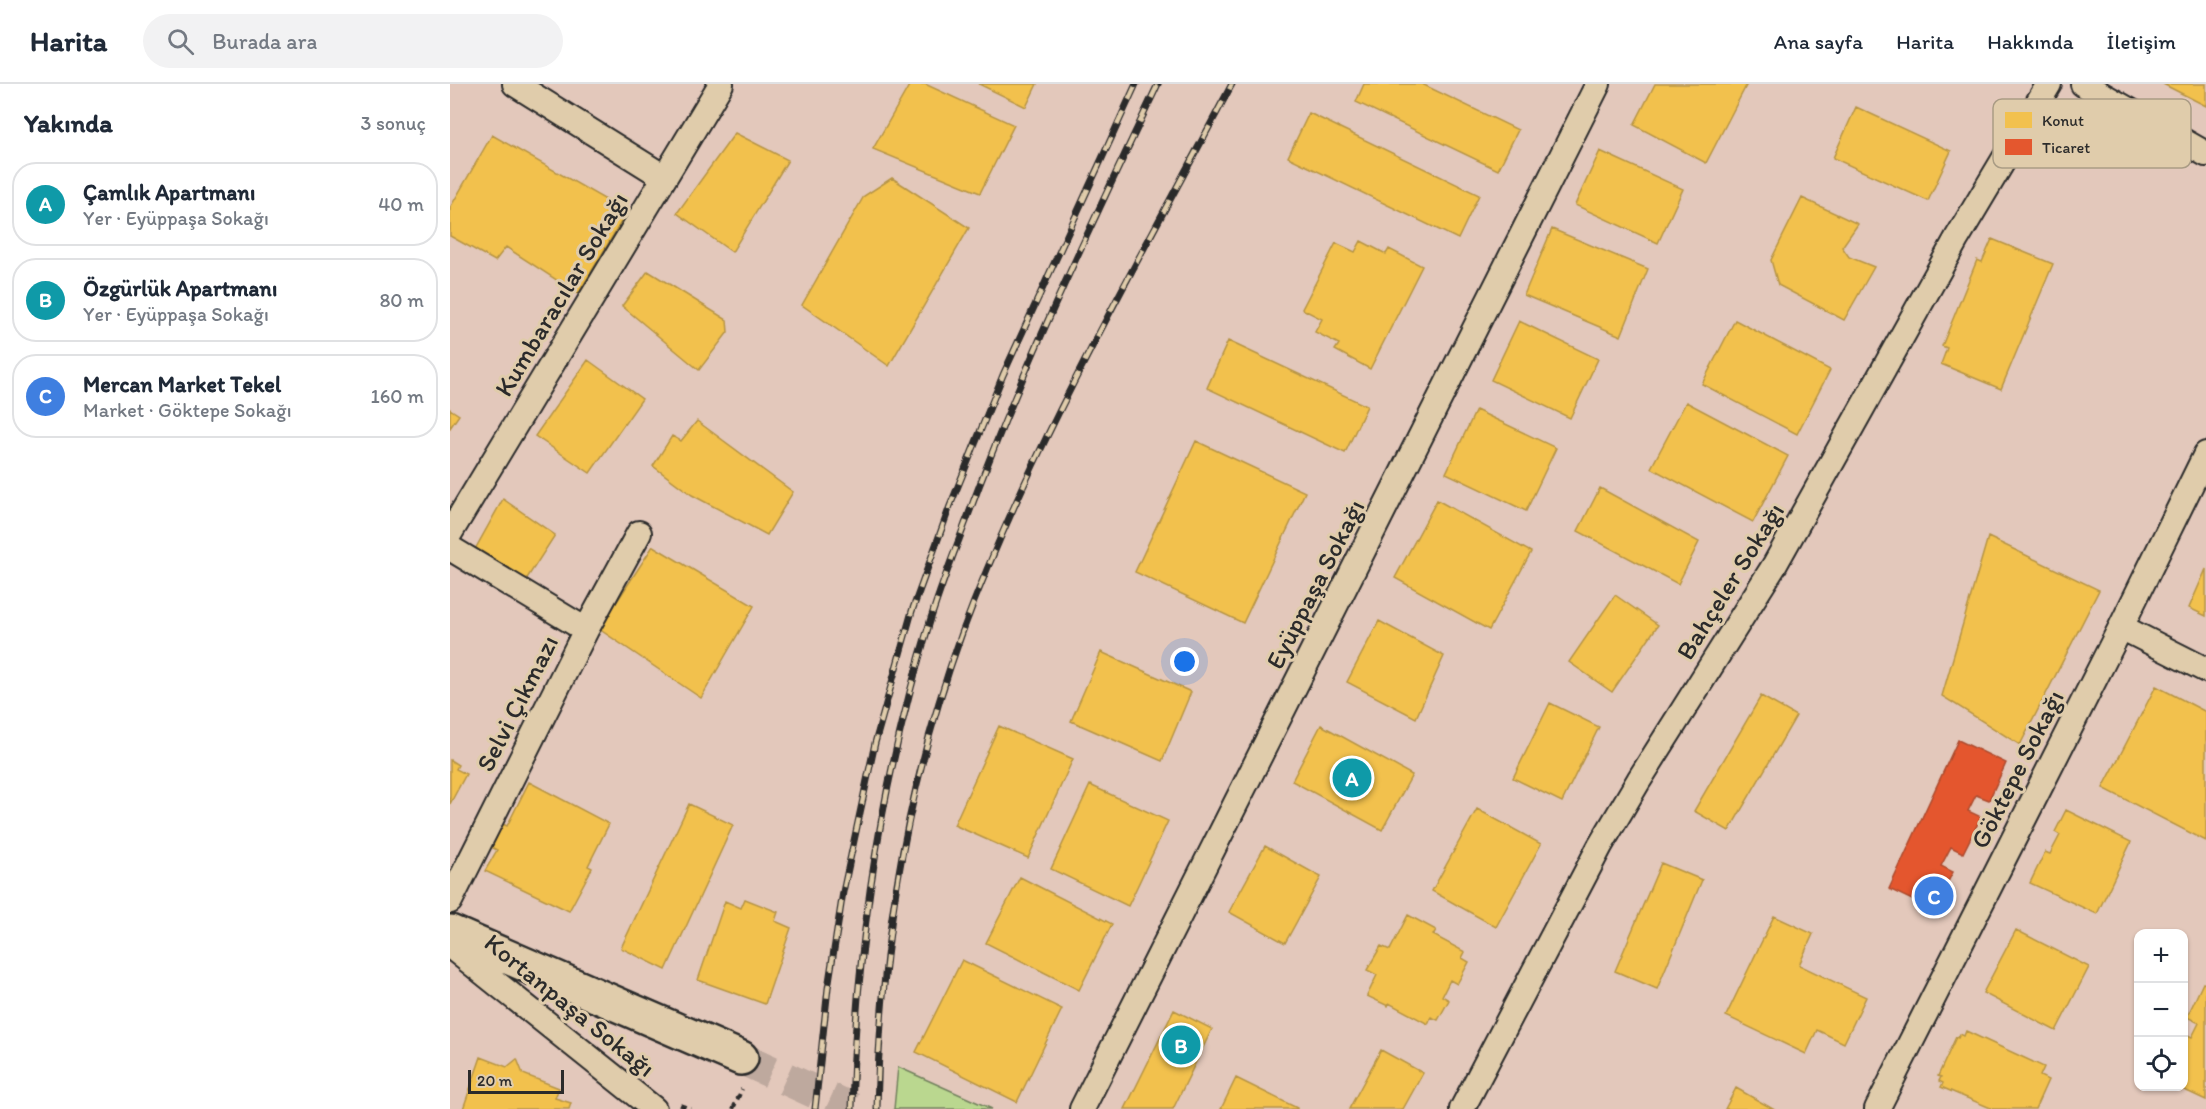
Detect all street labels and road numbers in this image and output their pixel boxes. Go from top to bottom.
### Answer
street label: Kumbaracılar Sokağı [487,186,635,402]
street label: Eyüppaşa Sokağı [1259,494,1371,674]
street label: Bahçeler Sokağı [1669,497,1791,665]
street label: Selvi Çıkmazı [469,629,565,777]
street label: Göktepe Sokağı [1963,684,2071,854]
street label: Kortanpaşa Sokağı [478,926,662,1084]

